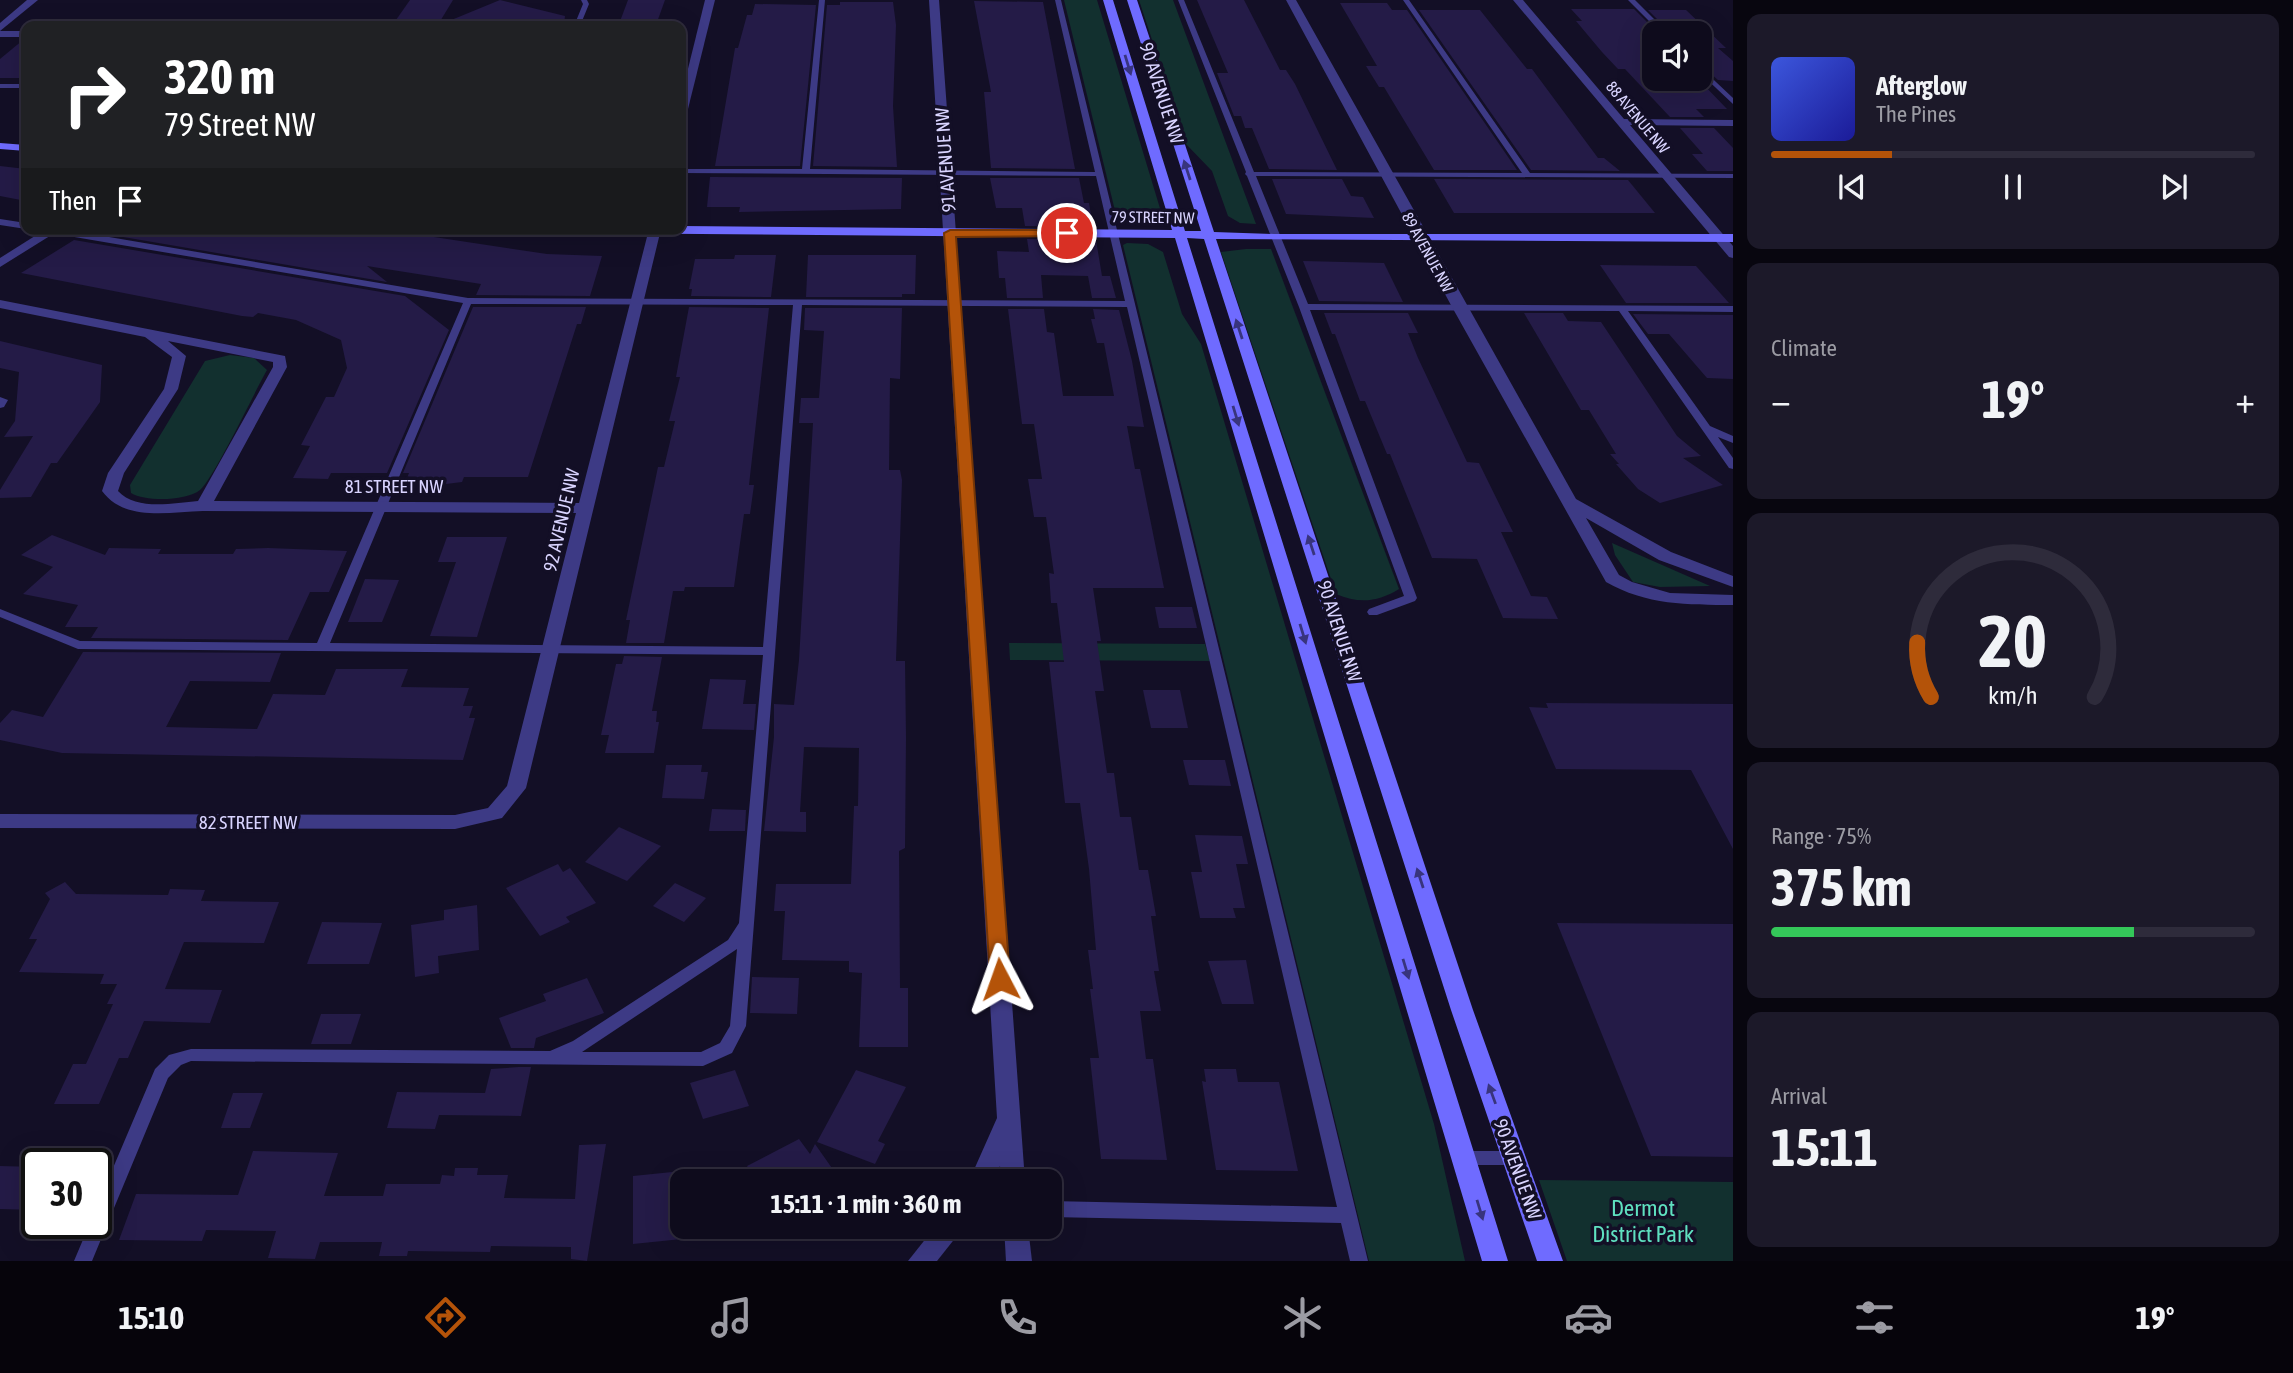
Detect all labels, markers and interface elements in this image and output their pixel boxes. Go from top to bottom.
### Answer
map controls [1642,21,1712,91]
button: sound [1642,21,1712,91]
street label: 90 AVENUE NW [1135,40,1189,146]
text: 320 m [164,48,275,104]
icon: right [49,49,140,140]
one-way arrow [1123,55,1134,76]
text: Afterglow [1876,71,1967,101]
street label: 88 AVENUE NW [1603,77,1674,157]
text: The Pines [1876,101,1956,127]
text: 79 Street NW [164,106,315,143]
street label: 91 AVENUE NW [930,107,960,213]
one-way arrow [1181,160,1192,181]
icon: previous [1833,168,1871,206]
icon: pause [1994,168,2032,206]
icon: next [2155,168,2193,206]
icon: arrive [111,182,149,220]
text: Then [49,186,97,216]
pin [1037,203,1097,263]
street label: 79 STREET NW [1111,207,1195,227]
street label: 89 AVENUE NW [1399,209,1457,295]
icon: arrive [1048,214,1086,252]
one-way arrow [1233,319,1244,340]
text: Climate [1771,335,1837,361]
text: 19° [1981,369,2045,429]
text: − [1771,378,1791,421]
text: + [2235,378,2255,421]
one-way arrow [1232,406,1242,427]
street label: 92 AVENUE NW [538,466,584,574]
street label: 81 STREET NW [345,475,443,497]
one-way arrow [1305,535,1316,556]
street label: 90 AVENUE NW [1313,578,1367,684]
text: 20 [1979,599,2047,682]
one-way arrow [1299,624,1309,645]
text: km/h [1988,680,2038,708]
street label: 82 STREET NW [199,811,297,833]
text: Range · 75% [1771,823,1871,849]
text: 375 km [1771,857,1912,917]
one-way arrow [1414,867,1424,888]
position arrow [963,942,1037,1016]
one-way arrow [1401,958,1412,979]
one-way arrow [1486,1083,1497,1104]
text: Arrival [1771,1083,1827,1109]
street label: 90 AVENUE NW [1490,1116,1546,1222]
text: 15:11 [1771,1117,1878,1177]
speed limit sign: 30 [21,1148,112,1239]
text: 15:11 · 1 min · 360 m [771,1189,961,1219]
park label: Dermot District Park [1592,1195,1694,1247]
one-way arrow [1475,1199,1486,1220]
icon: directions [421,1293,470,1342]
icon: music [707,1293,756,1342]
icon: phone [993,1293,1042,1342]
icon: climate [1278,1293,1327,1342]
icon: car [1564,1293,1613,1342]
icon: filters [1850,1293,1899,1342]
text: 15:10 [118,1299,184,1336]
text: 19° [2136,1299,2175,1336]

